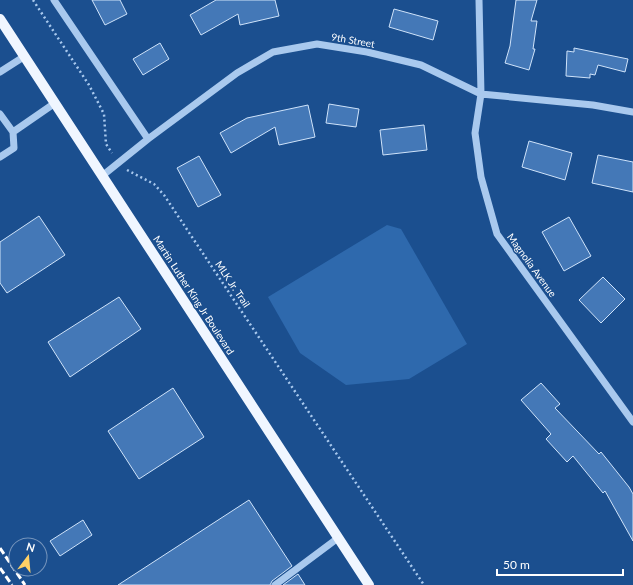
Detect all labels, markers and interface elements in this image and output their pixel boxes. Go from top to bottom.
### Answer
street label: 9th Street [330,30,376,50]
street label: Magnolia Avenue [505,231,559,299]
street label: Martin Luther King Jr Boulevard [151,233,237,357]
street label: MLK Jr. Trail [213,259,253,309]
north arrow [8,537,48,577]
text: N [25,539,37,554]
scale bar [497,551,623,577]
text: 50 m [503,557,530,572]

